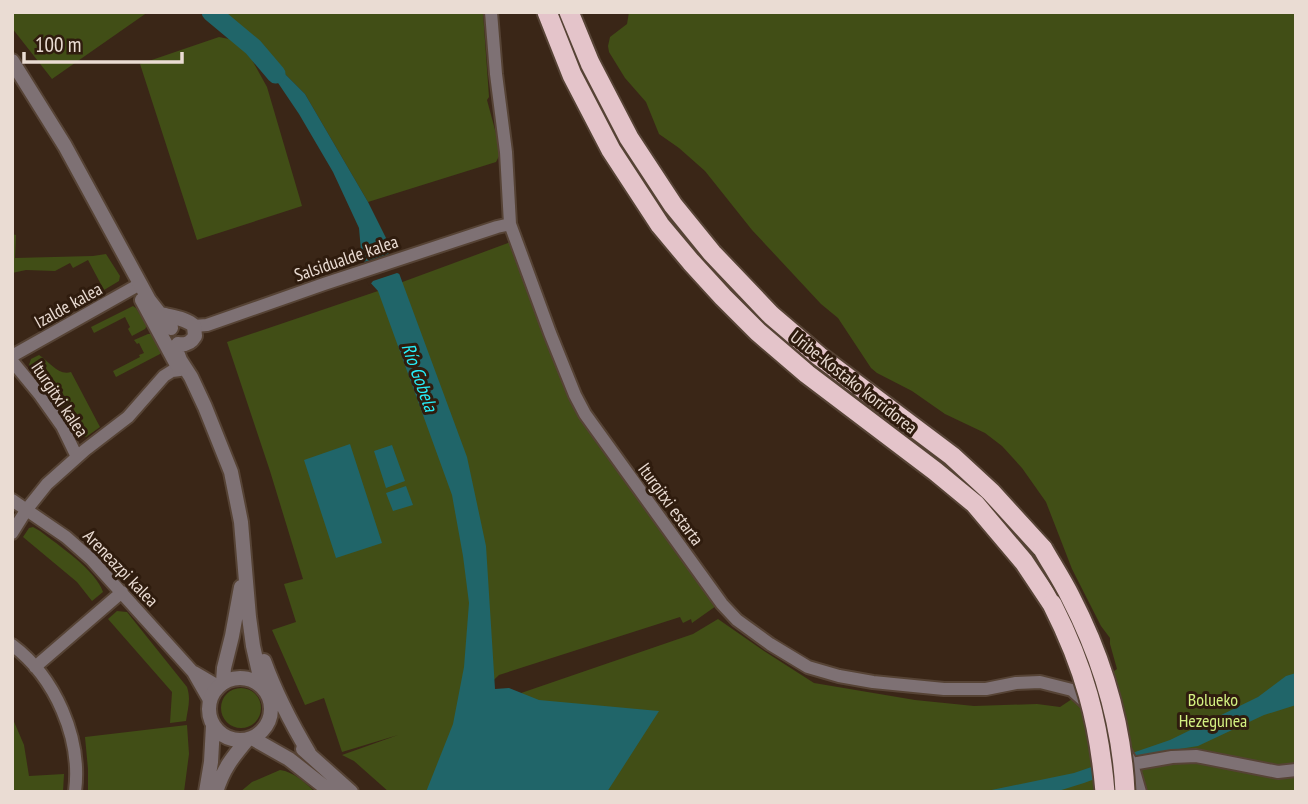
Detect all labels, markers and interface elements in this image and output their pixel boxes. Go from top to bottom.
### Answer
scale bar [24,21,182,65]
text: 100 m [35,31,81,58]
street label: Salsidualde kalea [291,230,401,286]
street label: Izalde kalea [30,277,106,333]
street label: Uribe-Kostako korridorea [786,325,922,439]
water label: Río Gobela [397,339,444,416]
street label: Iturgitxi kalea [26,357,94,441]
street label: Iturgitxi estarta [633,458,709,550]
street label: Areneazpi kalea [79,525,163,611]
park label: Bolueko Hezegunea [1179,688,1247,732]

